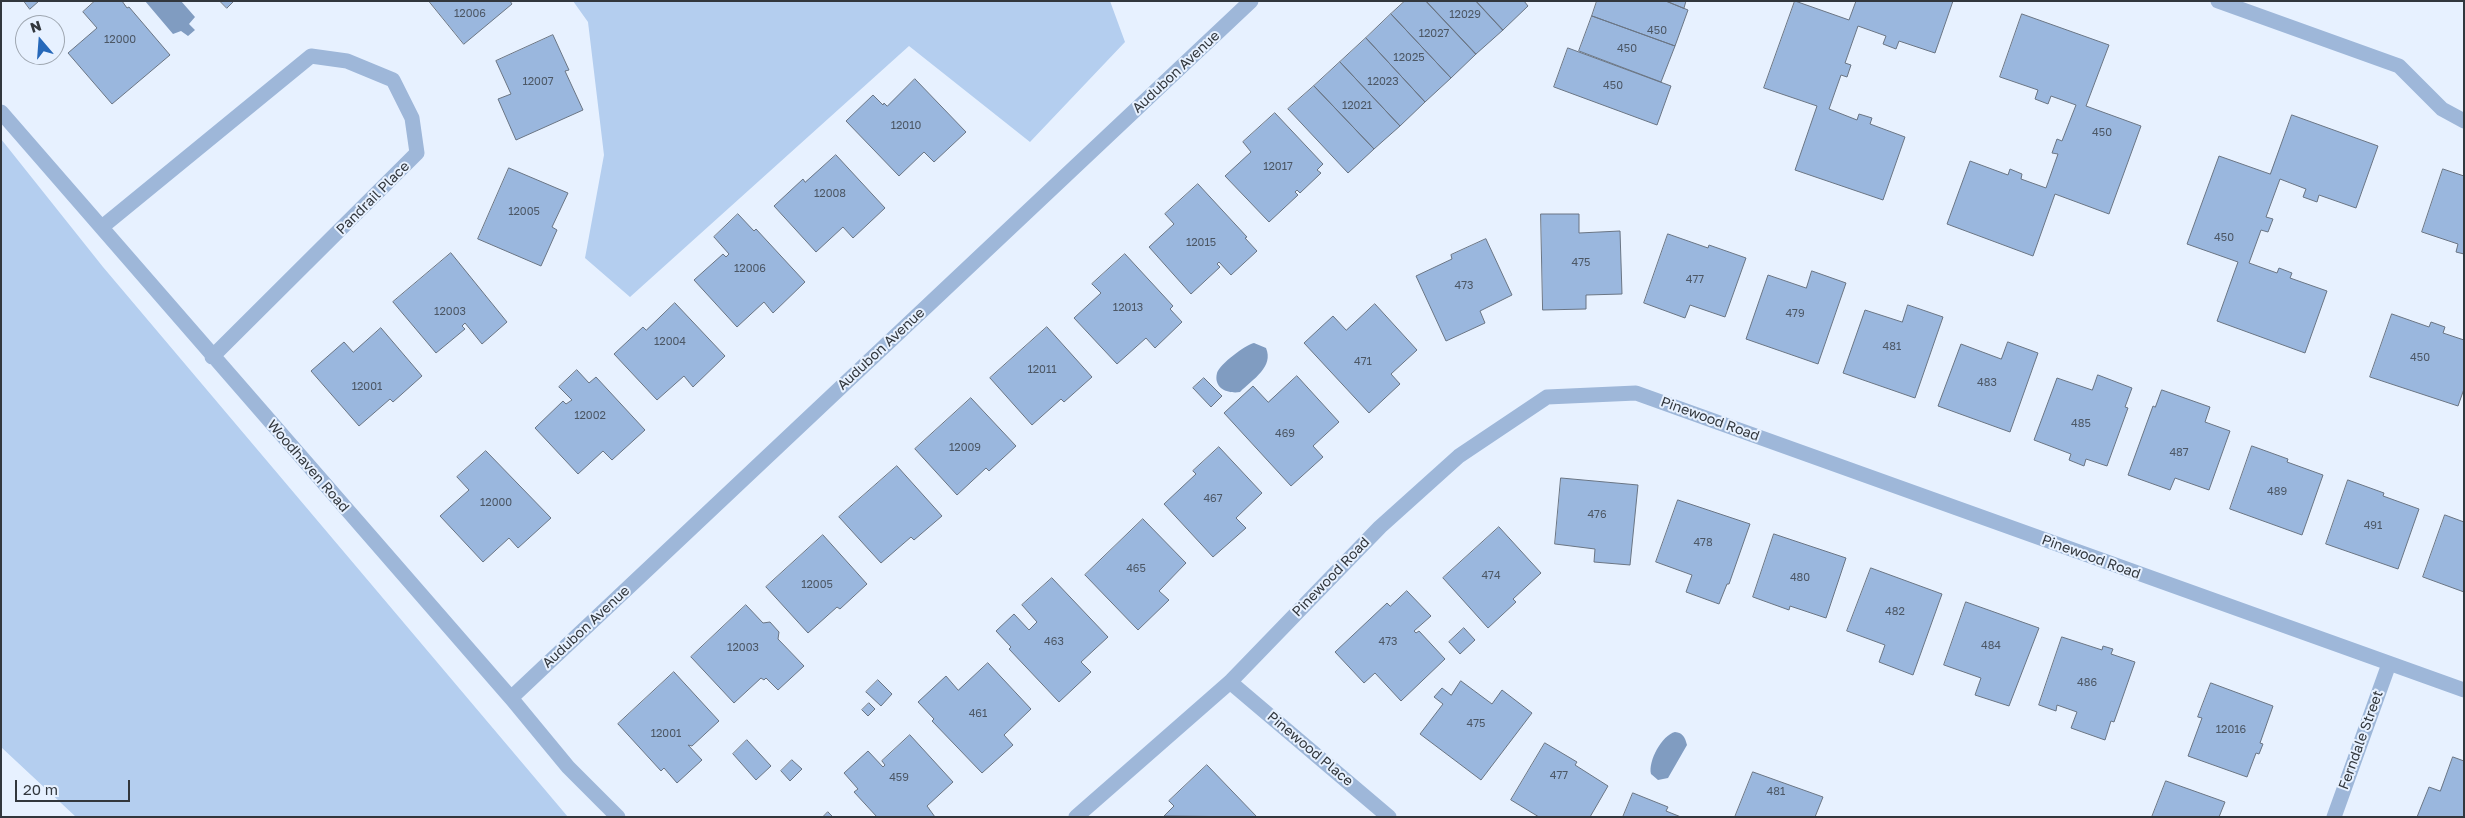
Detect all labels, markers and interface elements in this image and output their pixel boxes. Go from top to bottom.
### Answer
house number: 12006 [454,7,486,21]
house number: 12029 [1449,8,1481,22]
north arrow [15,15,65,65]
text: N [28,16,43,36]
house number: 450 [1647,24,1667,38]
street label: Audubon Avenue [1129,27,1223,117]
house number: 12027 [1419,27,1449,41]
house number: 12000 [104,33,136,47]
house number: 450 [1617,42,1637,56]
house number: 12025 [1393,51,1425,65]
house number: 12007 [522,75,554,89]
house number: 12023 [1367,75,1399,89]
house number: 450 [1603,79,1623,93]
house number: 12021 [1342,99,1372,113]
house number: 12010 [891,119,921,133]
house number: 450 [2092,126,2112,140]
street label: Pandrail Place [333,158,413,238]
house number: 12017 [1263,160,1293,174]
house number: 12008 [814,187,846,201]
house number: 12005 [508,205,540,219]
house number: 450 [2214,231,2234,245]
house number: 12015 [1186,236,1216,250]
house number: 475 [1572,256,1590,270]
house number: 12006 [734,262,766,276]
house number: 477 [1686,273,1704,287]
house number: 473 [1455,279,1473,293]
house number: 12013 [1113,301,1143,315]
street label: Audubon Avenue [834,304,928,394]
house number: 12003 [434,305,466,319]
house number: 479 [1785,307,1805,321]
house number: 12004 [654,335,686,349]
house number: 481 [1883,340,1901,354]
house number: 450 [2410,351,2430,365]
house number: 471 [1354,355,1372,369]
house number: 12011 [1027,363,1057,377]
house number: 483 [1977,376,1997,390]
house number: 12001 [352,380,382,394]
street label: Pinewood Road [1658,393,1762,445]
house number: 12002 [574,409,606,423]
street label: Woodhaven Road [263,416,353,516]
house number: 485 [2071,417,2091,431]
house number: 469 [1275,427,1295,441]
house number: 12009 [949,441,981,455]
house number: 487 [2169,446,2189,460]
house number: 489 [2267,485,2287,499]
house number: 467 [1203,492,1223,506]
house number: 12000 [480,496,512,510]
house number: 476 [1587,508,1607,522]
house number: 491 [2364,519,2382,533]
street label: Pinewood Road [2039,531,2143,583]
street label: Pinewood Road [1289,534,1373,620]
house number: 478 [1693,536,1713,550]
house number: 465 [1126,562,1146,576]
house number: 474 [1481,569,1501,583]
house number: 480 [1790,571,1810,585]
house number: 12005 [801,578,833,592]
street label: Audubon Avenue [539,582,633,672]
house number: 482 [1885,605,1905,619]
house number: 463 [1044,635,1064,649]
house number: 473 [1379,635,1397,649]
house number: 484 [1981,639,2001,653]
house number: 12003 [727,641,759,655]
house number: 486 [2077,676,2097,690]
street label: Ferndale Street [2335,688,2387,792]
house number: 461 [969,707,987,721]
street label: Pinewood Place [1264,708,1356,790]
house number: 475 [1467,717,1485,731]
house number: 12016 [2216,723,2246,737]
house number: 12001 [651,727,681,741]
house number: 477 [1550,769,1568,783]
scale bar [18,770,132,802]
house number: 459 [889,771,909,785]
text: 20 m [23,780,58,798]
house number: 481 [1767,785,1785,799]

